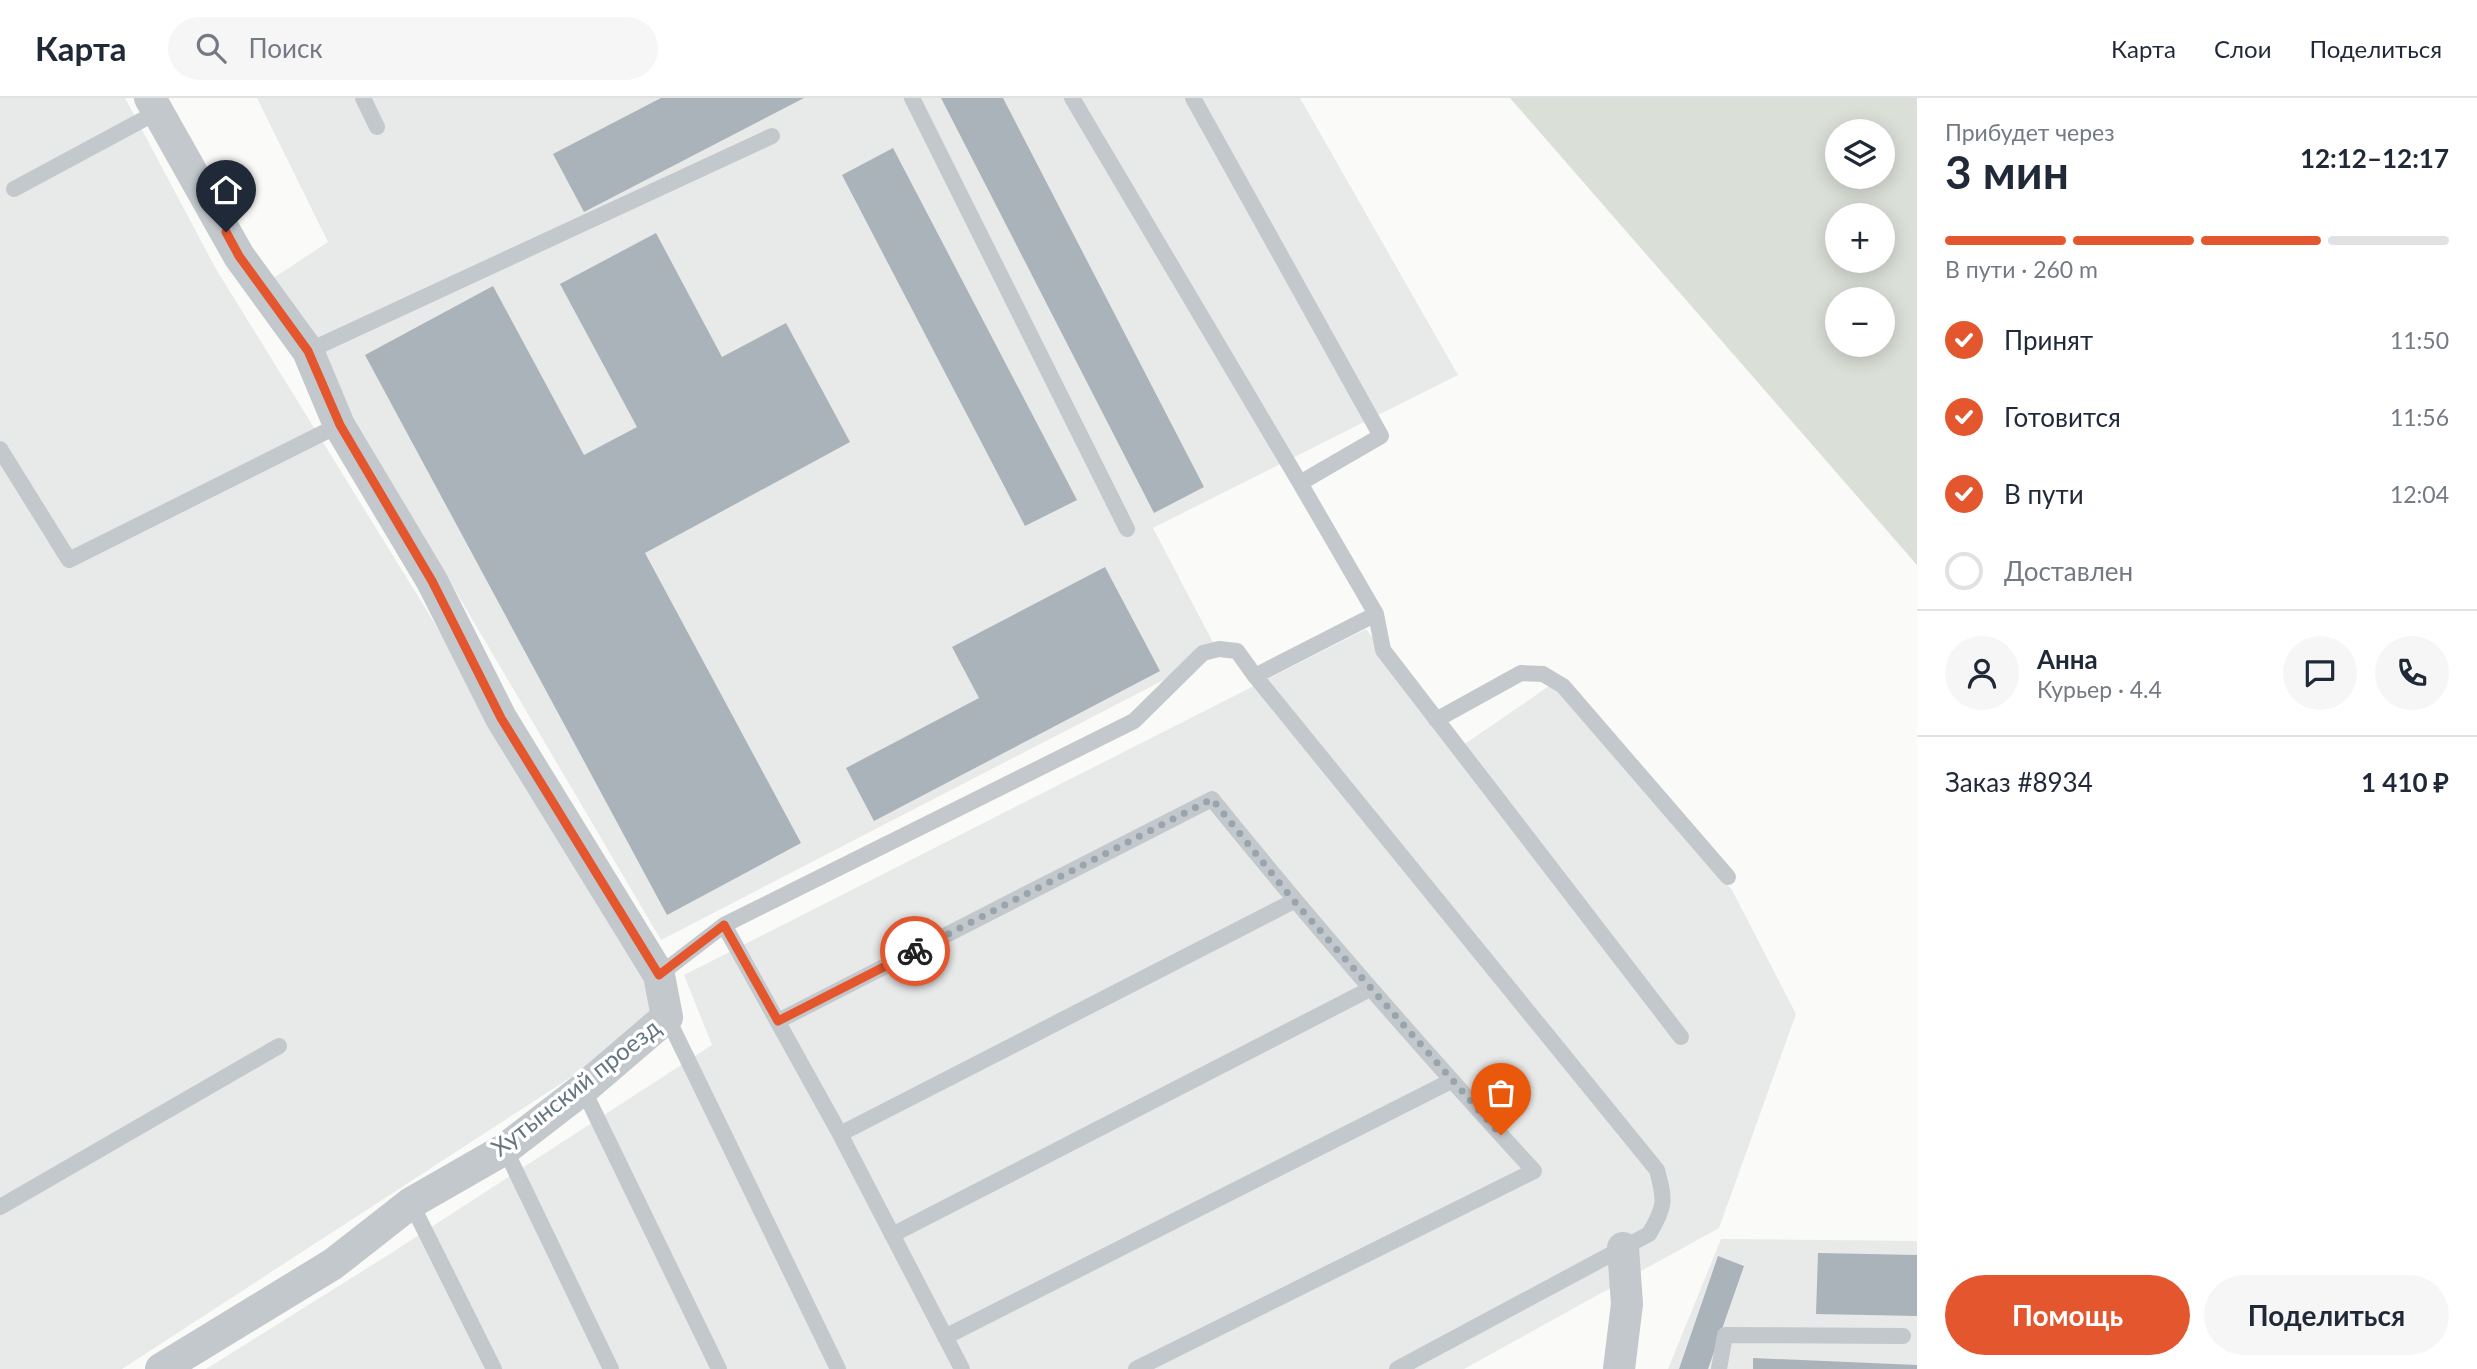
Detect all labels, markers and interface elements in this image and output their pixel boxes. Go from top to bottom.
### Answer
search box [168,17,658,80]
text: Карта [35,28,126,68]
icon: search [192,29,230,67]
text: Поиск [248,32,323,64]
text: Карта [2111,34,2176,63]
text: Слои [2214,34,2271,63]
text: Поделиться [2309,34,2442,63]
text: Прибудет через [1945,118,2115,146]
map controls [1825,119,1895,357]
button: layers [1825,119,1895,189]
text: 12:12–12:17 [2300,142,2449,174]
text: 3 мин [1945,144,2069,199]
pin [196,160,256,232]
icon: home [207,171,245,209]
button: + [1825,203,1895,273]
text: В пути · 260 m [1945,255,2098,283]
button: − [1825,287,1895,357]
icon: check [1945,321,1983,359]
text: Принят [2004,324,2093,356]
text: 11:50 [2390,326,2449,354]
icon: check [1945,398,1983,436]
text: Готовится [2004,401,2121,433]
text: 11:56 [2390,403,2449,431]
icon: check [1945,475,1983,513]
text: В пути [2004,478,2084,510]
text: 12:04 [2390,480,2449,508]
text: Доставлен [2004,555,2133,587]
button: person [1945,636,2019,710]
button: chat [2283,636,2357,710]
button: phone [2375,636,2449,710]
text: Анна [2037,643,2098,675]
text: Курьер · 4.4 [2037,675,2162,703]
text: Заказ #8934 [1945,766,2093,798]
text: 1 410 ₽ [2361,766,2449,798]
courier [880,916,950,986]
icon: bike [896,932,934,970]
street label: Хутынский проезд [485,1012,665,1162]
pin [1471,1063,1531,1135]
icon: bag [1482,1074,1520,1112]
button: Помощь [1945,1275,2190,1355]
button: Поделиться [2204,1275,2449,1355]

